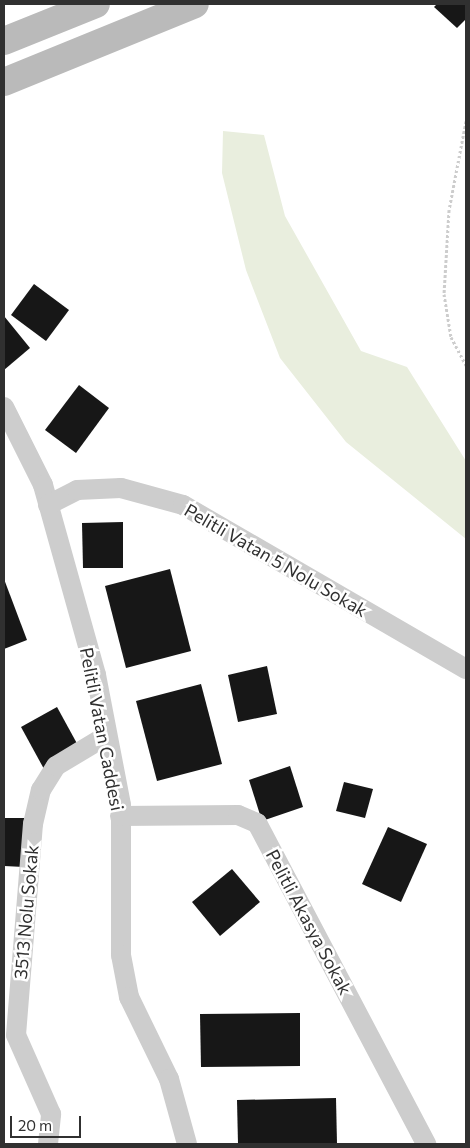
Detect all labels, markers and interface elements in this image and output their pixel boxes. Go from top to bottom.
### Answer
street label: Pelitli Vatan 5 Nolu Sokak [181,499,371,621]
street label: Pelitli Vatan Caddesi [76,646,128,812]
street label: 3513 Nolu Sokak [9,844,43,980]
street label: Pelitli Akasya Sokak [262,846,356,998]
scale bar [12,1106,84,1138]
text: 20 m [18,1116,52,1134]

